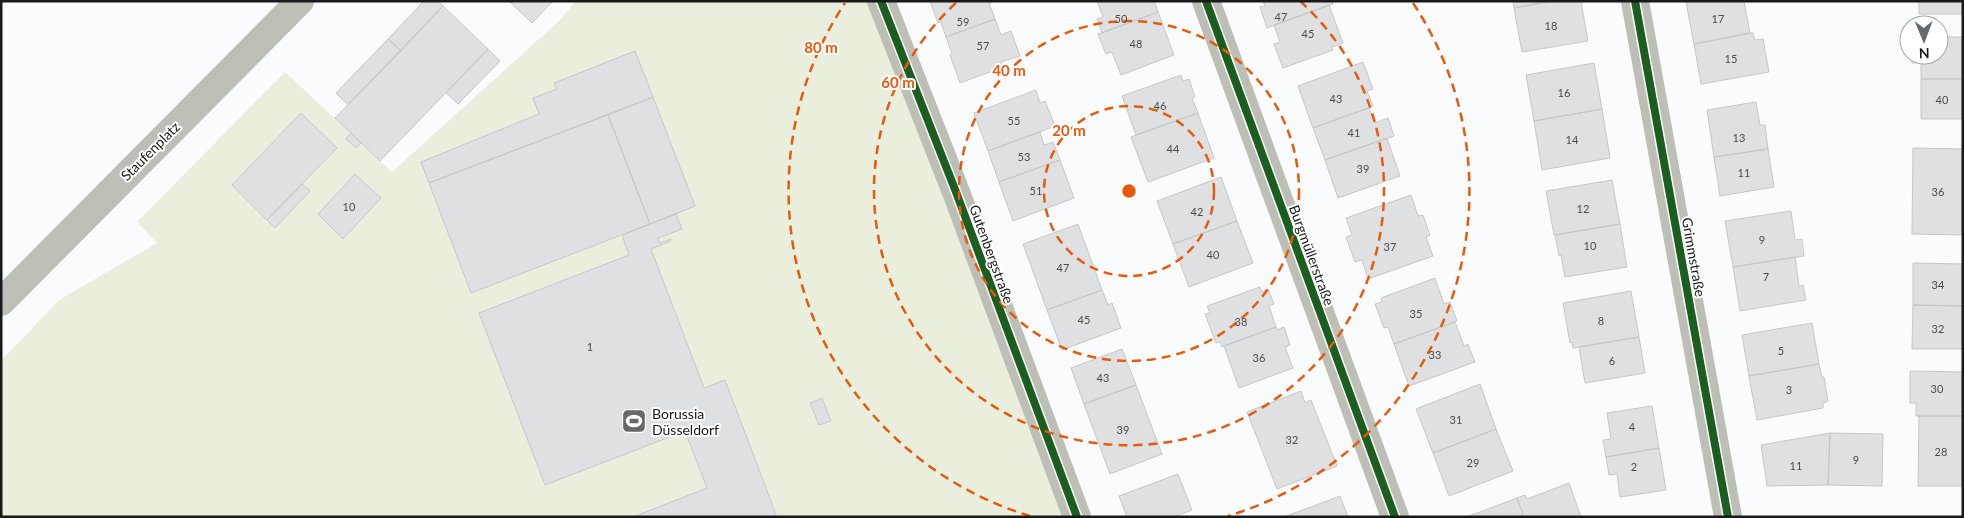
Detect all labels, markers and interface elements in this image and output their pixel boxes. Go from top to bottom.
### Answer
house number: 47 [1275,10,1287,23]
house number: 50 [1115,12,1128,25]
house number: 17 [1712,12,1724,25]
house number: 59 [957,15,969,28]
north arrow [1899,15,1949,65]
house number: 18 [1545,19,1557,32]
house number: 45 [1302,27,1314,40]
house number: 48 [1130,37,1142,50]
text: 80 m [804,38,838,56]
house number: 57 [977,39,989,52]
text: N [1919,45,1930,62]
house number: 15 [1725,52,1737,65]
text: 40 m [992,61,1026,79]
text: 60 m [881,73,915,91]
house number: 16 [1558,86,1570,99]
house number: 43 [1330,92,1342,105]
house number: 40 [1936,93,1949,106]
house number: 46 [1154,99,1166,112]
house number: 55 [1008,114,1020,127]
street label: Staufenplatz [117,118,183,184]
text: 20 m [1052,121,1086,139]
house number: 41 [1348,126,1360,139]
house number: 13 [1733,131,1745,144]
house number: 14 [1566,133,1579,146]
house number: 44 [1167,142,1180,155]
house number: 53 [1018,150,1030,163]
house number: 39 [1357,162,1369,175]
house number: 11 [1738,166,1750,179]
centre of rings [1120,182,1138,200]
house number: 51 [1030,184,1042,197]
house number: 36 [1932,185,1944,198]
house number: 10 [343,200,356,213]
street label: Gutenbergstraße [966,202,1018,306]
street label: Burgmüllerstraße [1286,202,1338,308]
house number: 12 [1577,202,1589,215]
house number: 42 [1191,205,1203,218]
street label: Grimmstraße [1679,216,1709,298]
house number: 9 [1759,233,1765,246]
house number: 10 [1584,239,1597,252]
house number: 37 [1384,240,1396,253]
house number: 40 [1207,248,1220,261]
house number: 47 [1057,261,1069,274]
house number: 7 [1763,270,1769,283]
house number: 34 [1932,278,1945,291]
house number: 35 [1410,307,1422,320]
house number: 45 [1078,313,1090,326]
house number: 8 [1598,314,1604,327]
house number: 38 [1235,315,1247,328]
house number: 32 [1932,322,1944,335]
house number: 1 [587,340,593,353]
house number: 5 [1778,344,1784,357]
house number: 33 [1429,348,1441,361]
house number: 36 [1253,351,1265,364]
house number: 6 [1609,354,1615,367]
house number: 43 [1097,371,1109,384]
house number: 30 [1931,382,1944,395]
house number: 3 [1786,383,1792,396]
place label: Borussia Düsseldorf [652,405,719,438]
sports icon: Borussia Düsseldorf [621,408,647,434]
house number: 31 [1450,413,1462,426]
house number: 4 [1629,420,1636,433]
house number: 39 [1117,423,1129,436]
house number: 32 [1286,433,1298,446]
house number: 28 [1935,445,1947,458]
house number: 9 [1853,453,1859,466]
house number: 29 [1467,456,1479,469]
house number: 11 [1790,459,1802,472]
house number: 2 [1631,460,1637,473]

